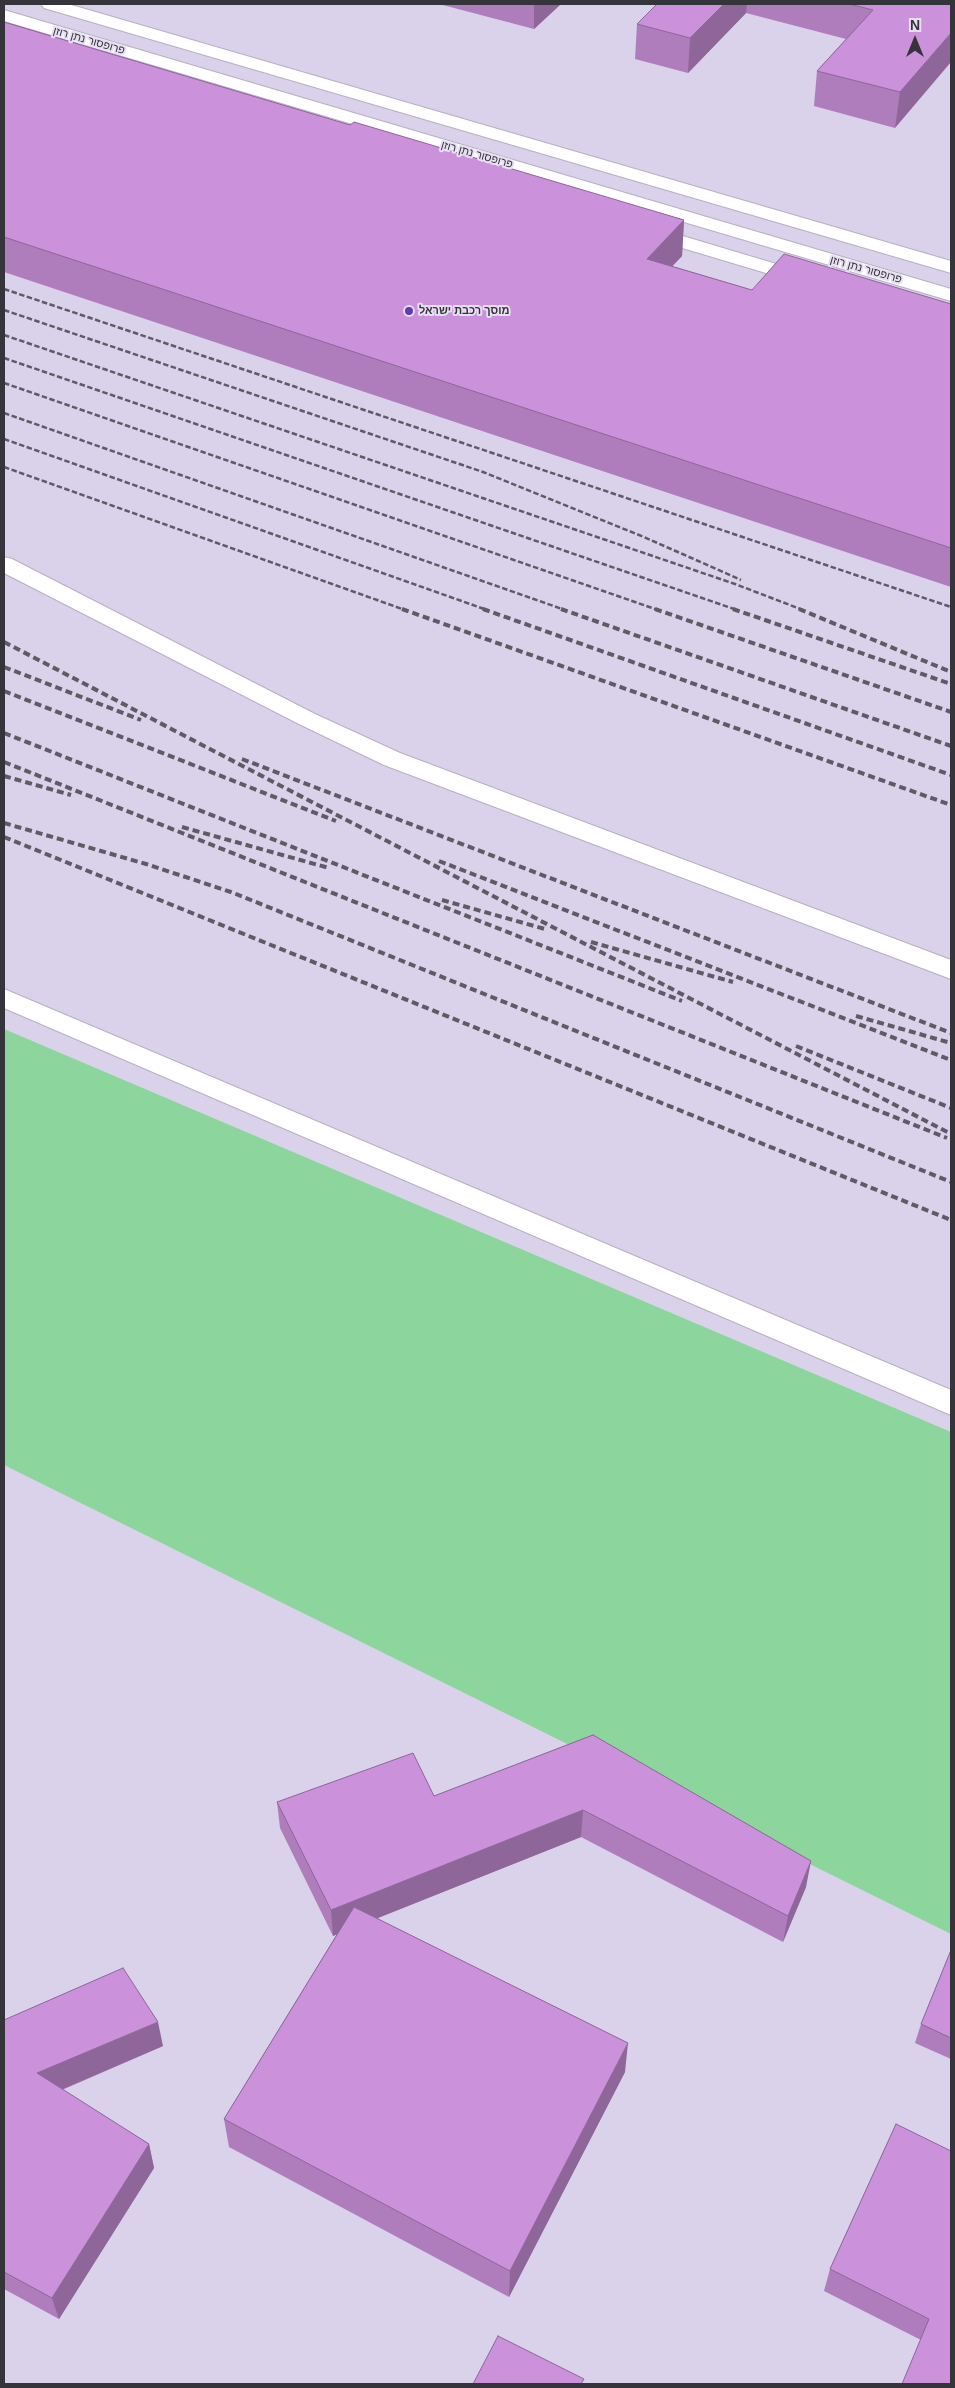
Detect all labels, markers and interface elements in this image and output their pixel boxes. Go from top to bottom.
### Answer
north arrow [890,15,940,65]
text: N [910,17,920,33]
street label: פרופסור נתן רוזן [52,24,126,58]
street label: פרופסור נתן רוזן [440,138,514,172]
street label: פרופסור נתן רוזן [829,253,903,287]
place label: מוסך רכבת ישראל [419,304,509,318]
marker: מוסך רכבת ישראל [403,305,415,317]

